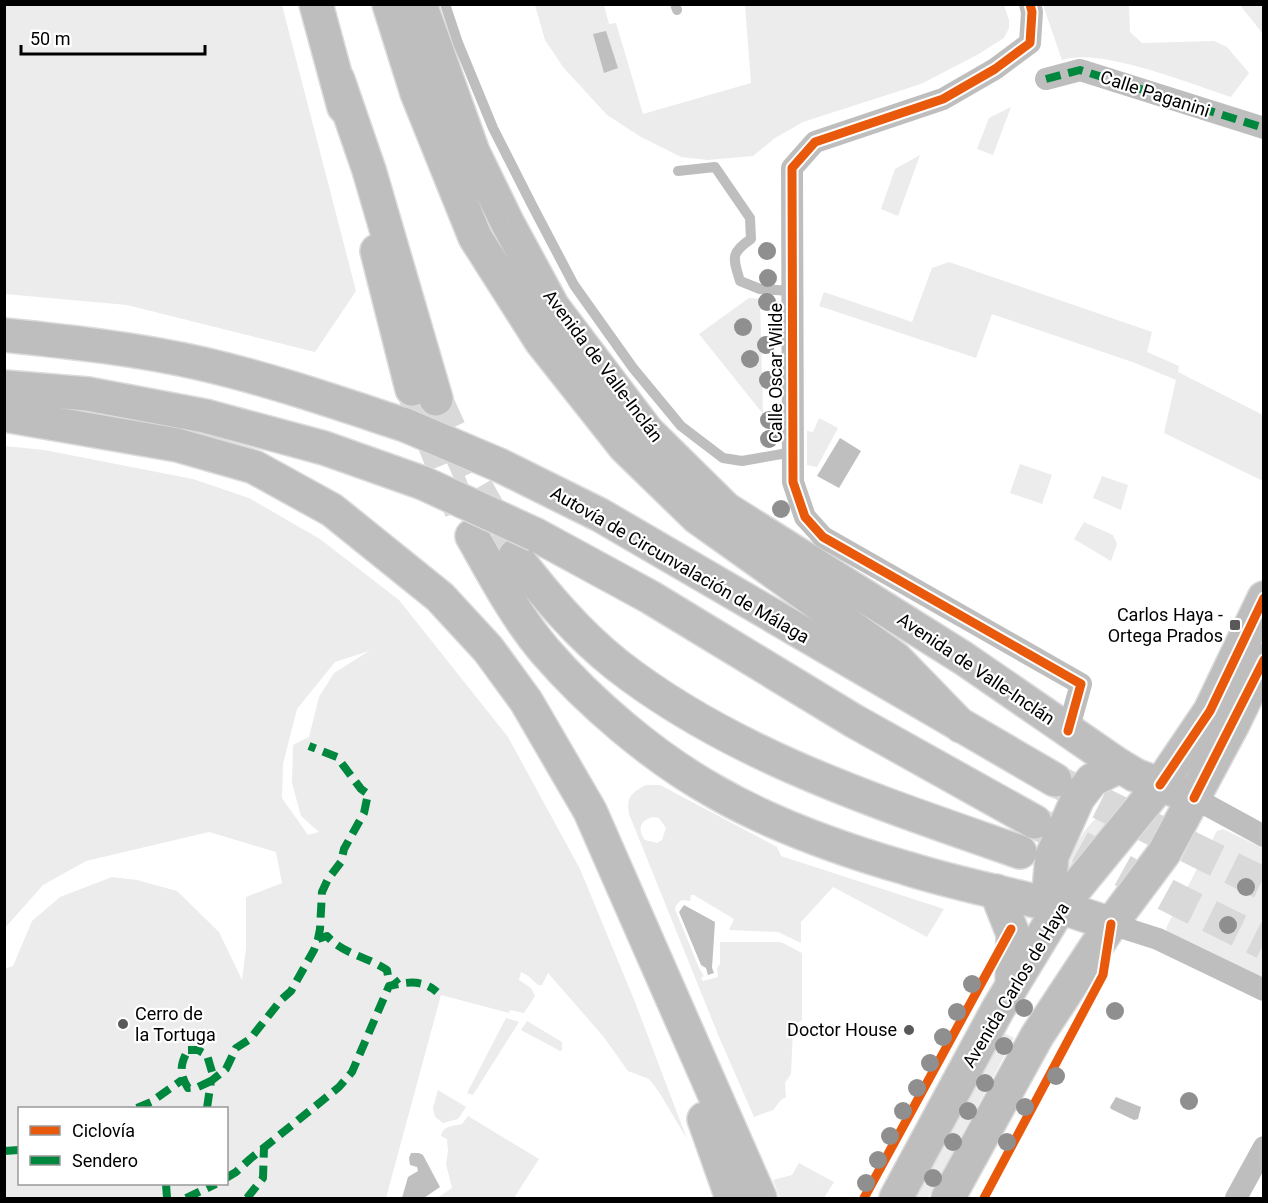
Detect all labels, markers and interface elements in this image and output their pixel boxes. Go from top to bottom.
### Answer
scale bar [21,18,206,56]
text: 50 m [30,28,70,49]
street label: Calle Paganini [1098,66,1213,121]
street label: Avenida de Valle-Inclán [539,286,667,446]
street label: Calle Oscar Wilde [765,303,786,443]
street label: Autovía de Circunvalación de Málaga [547,482,813,647]
place label: Carlos Haya - Ortega Prados [1108,604,1223,646]
street label: Avenida de Valle-Inclán [894,608,1059,729]
marker: Carlos Haya - Ortega Prados [1228,618,1242,632]
street label: Avenida Carlos de Haya [958,898,1073,1071]
place label: Cerro de la Tortuga [135,1003,216,1045]
marker: Cerro de la Tortuga [116,1017,130,1031]
place label: Doctor House [787,1019,897,1040]
marker: Doctor House [902,1023,916,1037]
legend [18,1107,228,1185]
text: Ciclovía [72,1120,135,1141]
text: Sendero [72,1150,138,1171]

